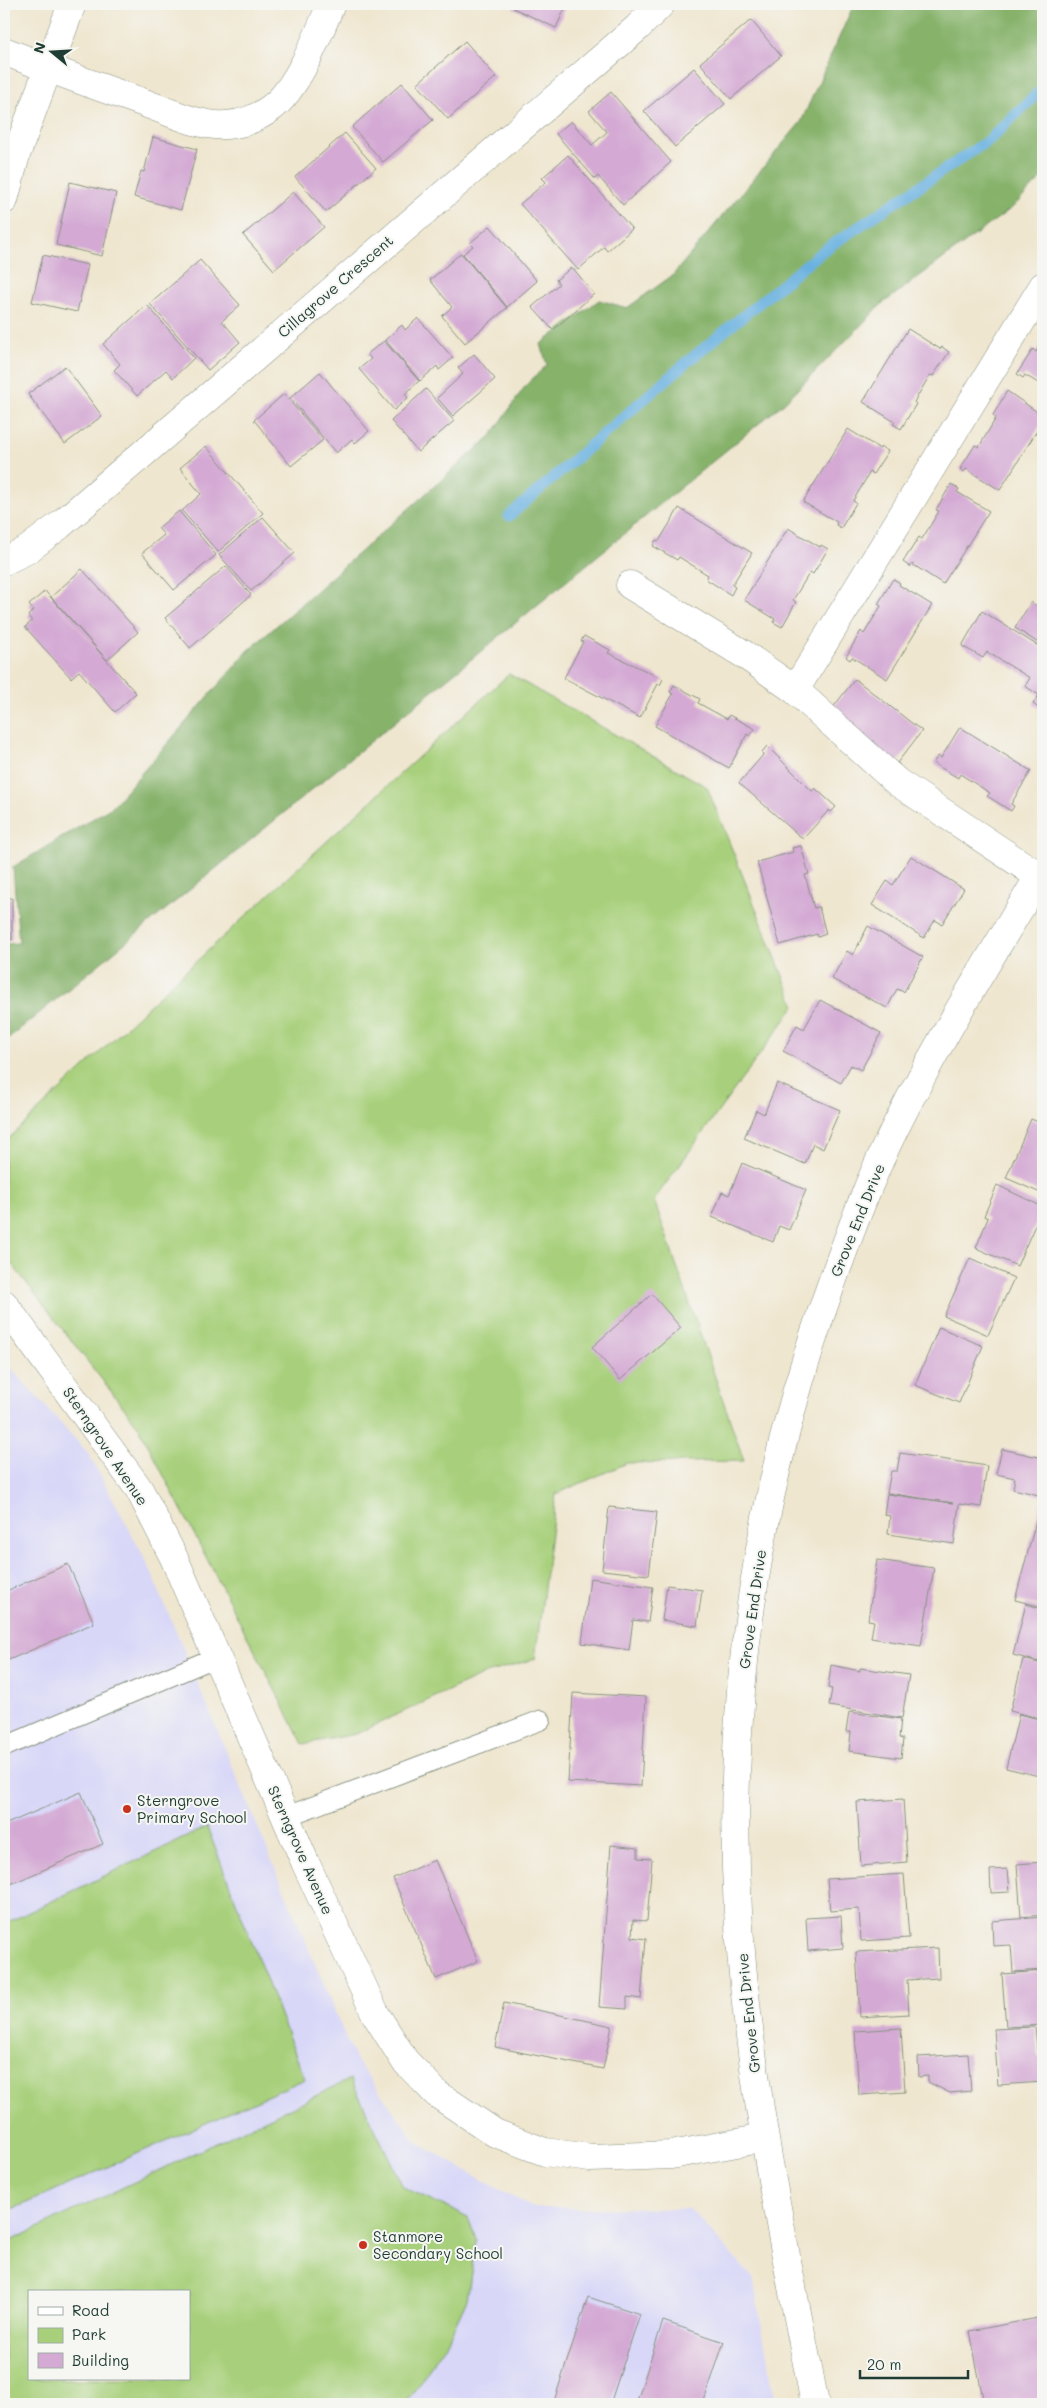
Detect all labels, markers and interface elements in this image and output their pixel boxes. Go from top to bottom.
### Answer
north arrow [28,28,78,78]
text: N [28,40,50,56]
street label: Cillagrove Crescent [273,230,397,342]
street label: Grove End Drive [825,1160,889,1280]
street label: Sterngrove Avenue [59,1383,153,1509]
street label: Grove End Drive [734,1548,770,1670]
street label: Sterngrove Avenue [264,1782,338,1918]
place label: Sterngrove Primary School [137,1790,247,1827]
marker: Sterngrove Primary School [121,1803,133,1815]
street label: Grove End Drive [732,1952,764,2074]
place label: Stanmore Secondary School [373,2226,503,2263]
marker: Stanmore Secondary School [357,2239,369,2251]
legend [28,2290,190,2380]
text: Road [72,2300,109,2320]
text: Park [72,2324,106,2344]
scale bar [860,2348,967,2380]
text: Building [72,2350,129,2370]
text: 20 m [867,2354,901,2374]

